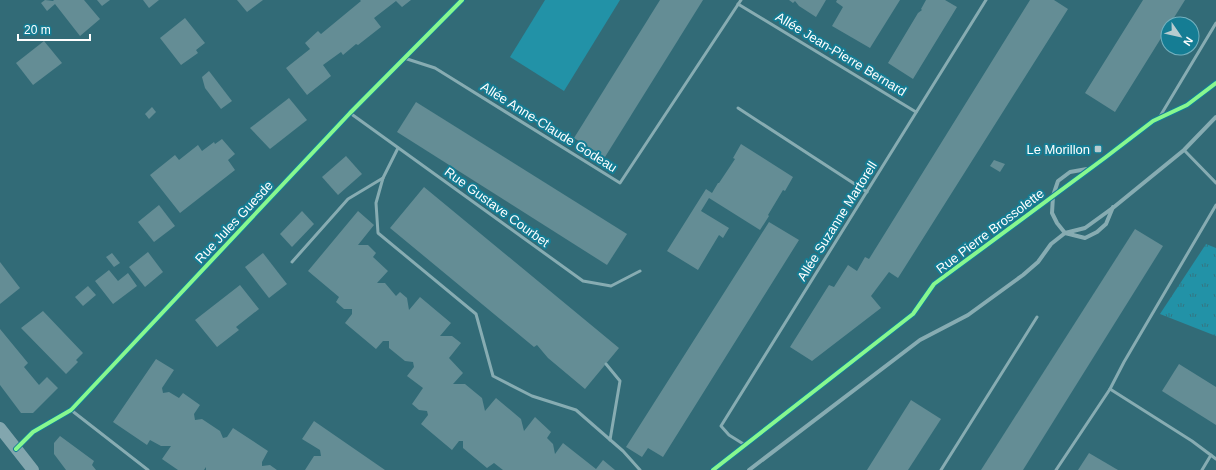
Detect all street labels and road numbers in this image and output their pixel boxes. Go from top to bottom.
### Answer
street label: Allée Jean-Pierre Bernard [773,9,909,99]
street label: Allée Anne-Claude Godeau [478,79,620,175]
street label: Allée Suzanne Martorell [794,158,880,284]
street label: Rue Gustave Courbet [442,164,553,250]
street label: Rue Jules Guesde [192,178,276,266]
street label: Rue Pierre Brossolette [933,186,1047,276]

